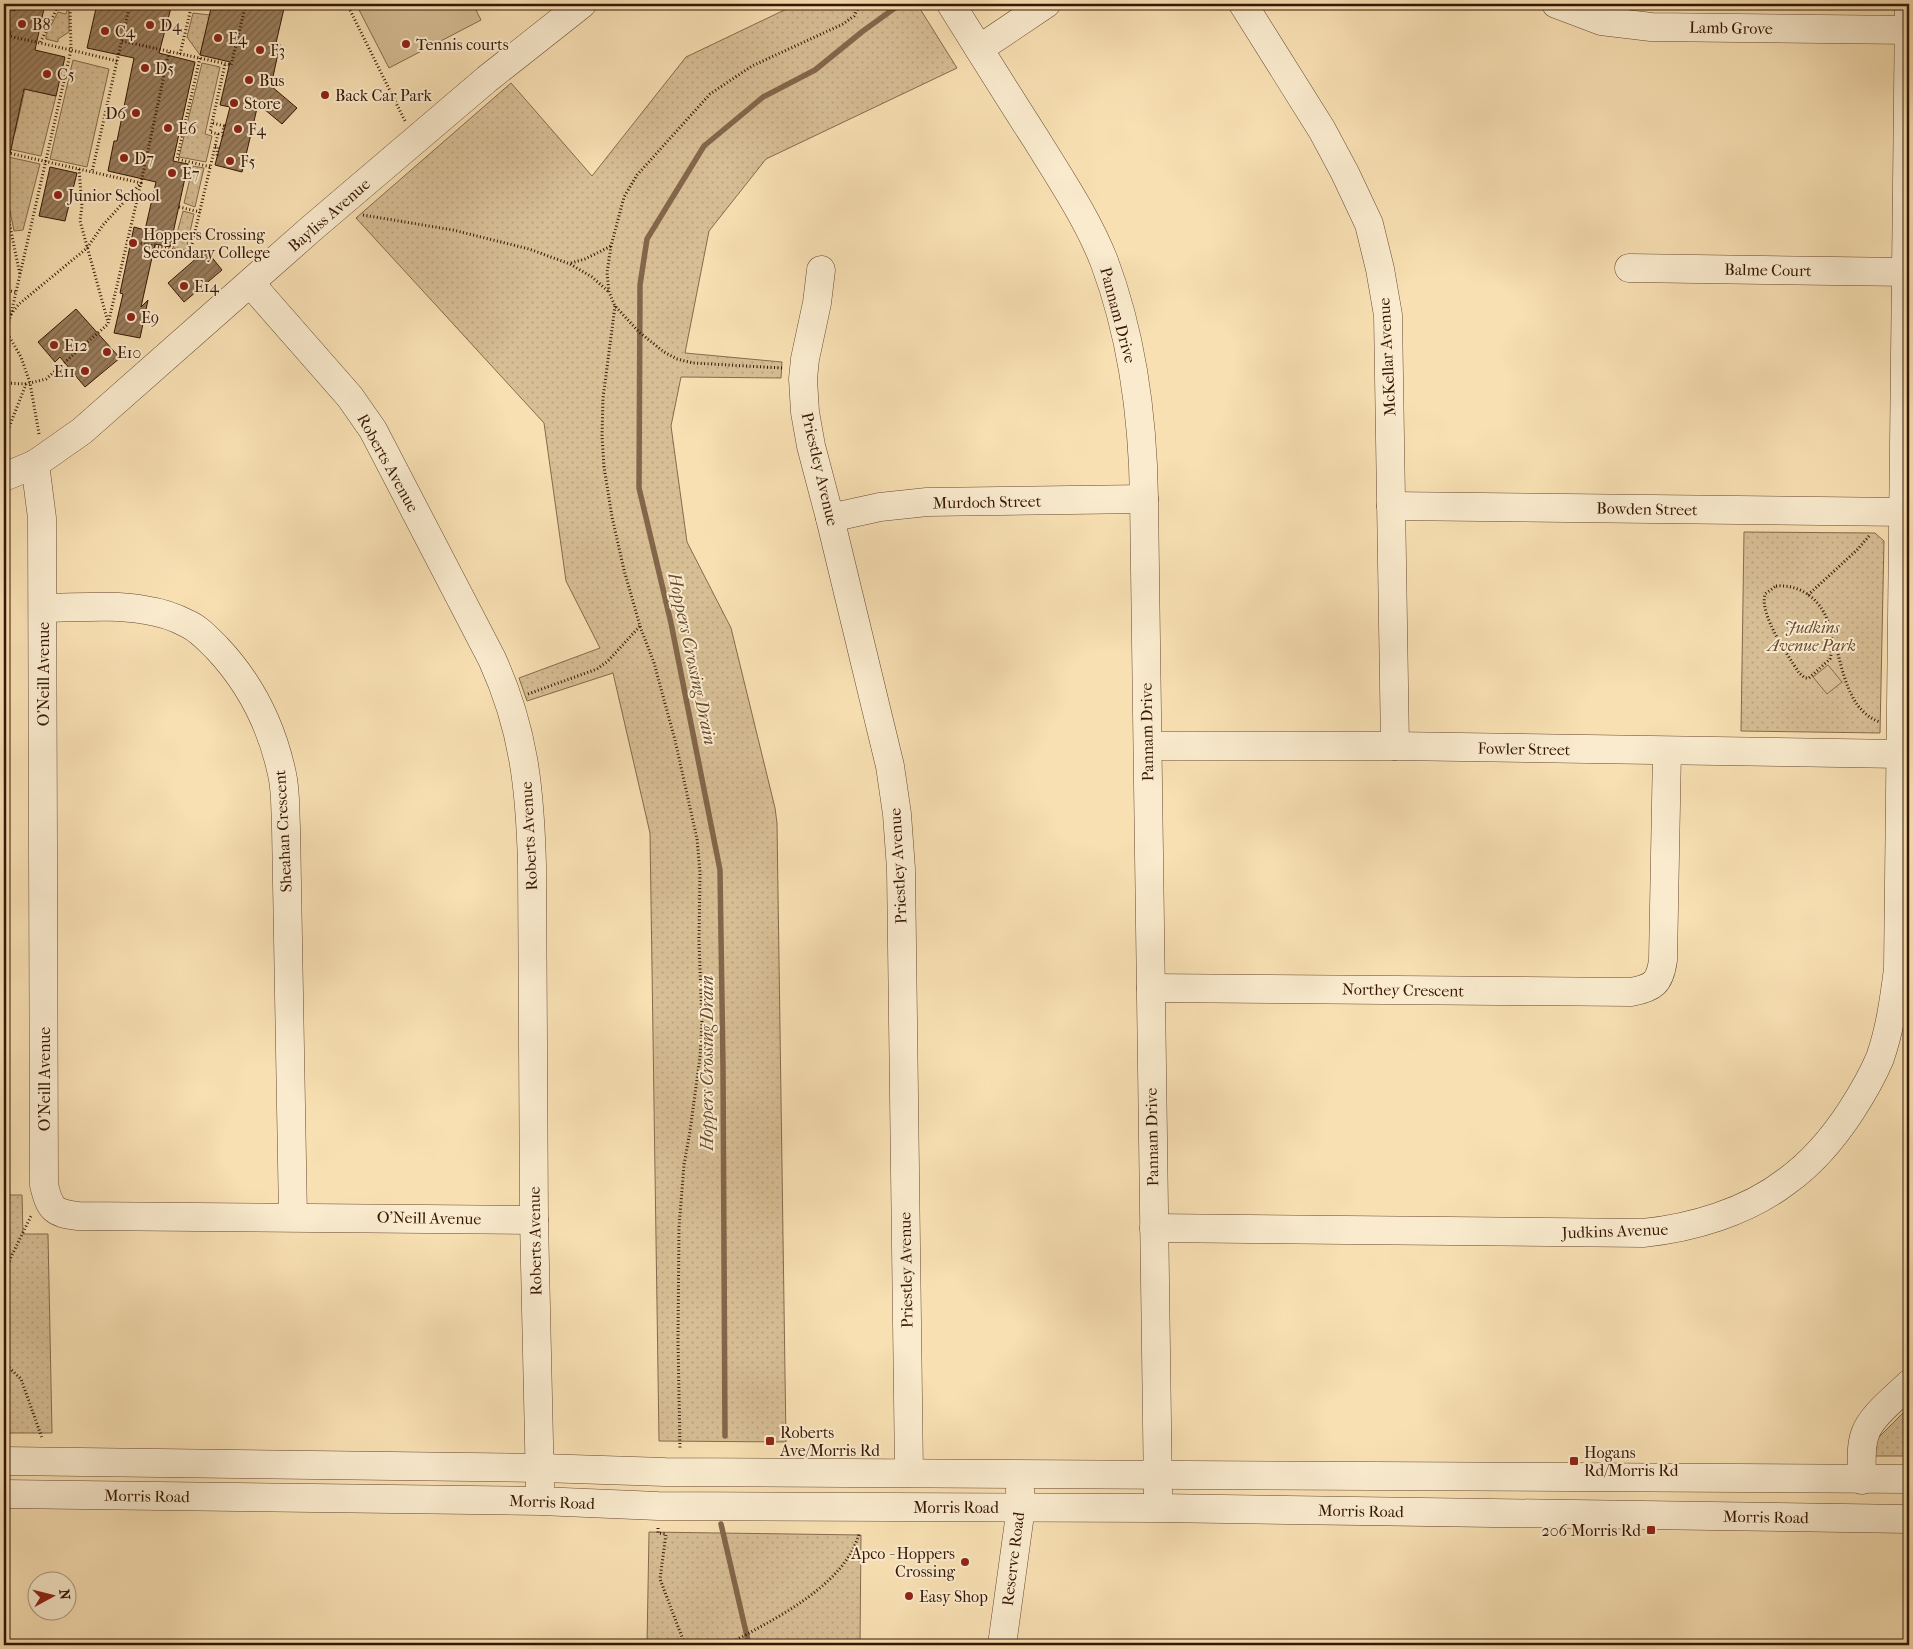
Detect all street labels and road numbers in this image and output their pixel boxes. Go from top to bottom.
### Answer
street label: Lamb Grove [1689,18,1773,38]
street label: Bayliss Avenue [284,174,374,256]
street label: Balme Court [1724,260,1812,280]
street label: Pannam Drive [1096,265,1140,365]
street label: McKellar Avenue [1374,297,1400,417]
street label: Priestley Avenue [798,410,842,528]
street label: Roberts Avenue [353,411,423,515]
street label: Murdoch Street [933,492,1042,512]
street label: Bowden Street [1596,499,1698,519]
street label: O'Neill Avenue [34,622,53,726]
street label: Pannam Drive [1137,682,1157,782]
street label: Fowler Street [1477,739,1571,759]
street label: Sheahan Crescent [270,769,296,893]
street label: Roberts Avenue [517,781,541,891]
street label: Priestley Avenue [885,807,911,925]
street label: Northey Crescent [1342,979,1464,1001]
street label: O'Neill Avenue [35,1027,54,1131]
street label: Pannam Drive [1142,1087,1162,1187]
street label: Roberts Avenue [525,1186,545,1296]
street label: O'Neill Avenue [377,1208,481,1228]
street label: Priestley Avenue [895,1212,917,1328]
street label: Judkins Avenue [1559,1220,1669,1242]
street label: Morris Road [104,1486,190,1506]
street label: Morris Road [509,1491,595,1513]
street label: Morris Road [913,1498,999,1517]
street label: Morris Road [1318,1501,1404,1521]
street label: Morris Road [1723,1507,1809,1527]
street label: Reserve Road [998,1511,1028,1607]

